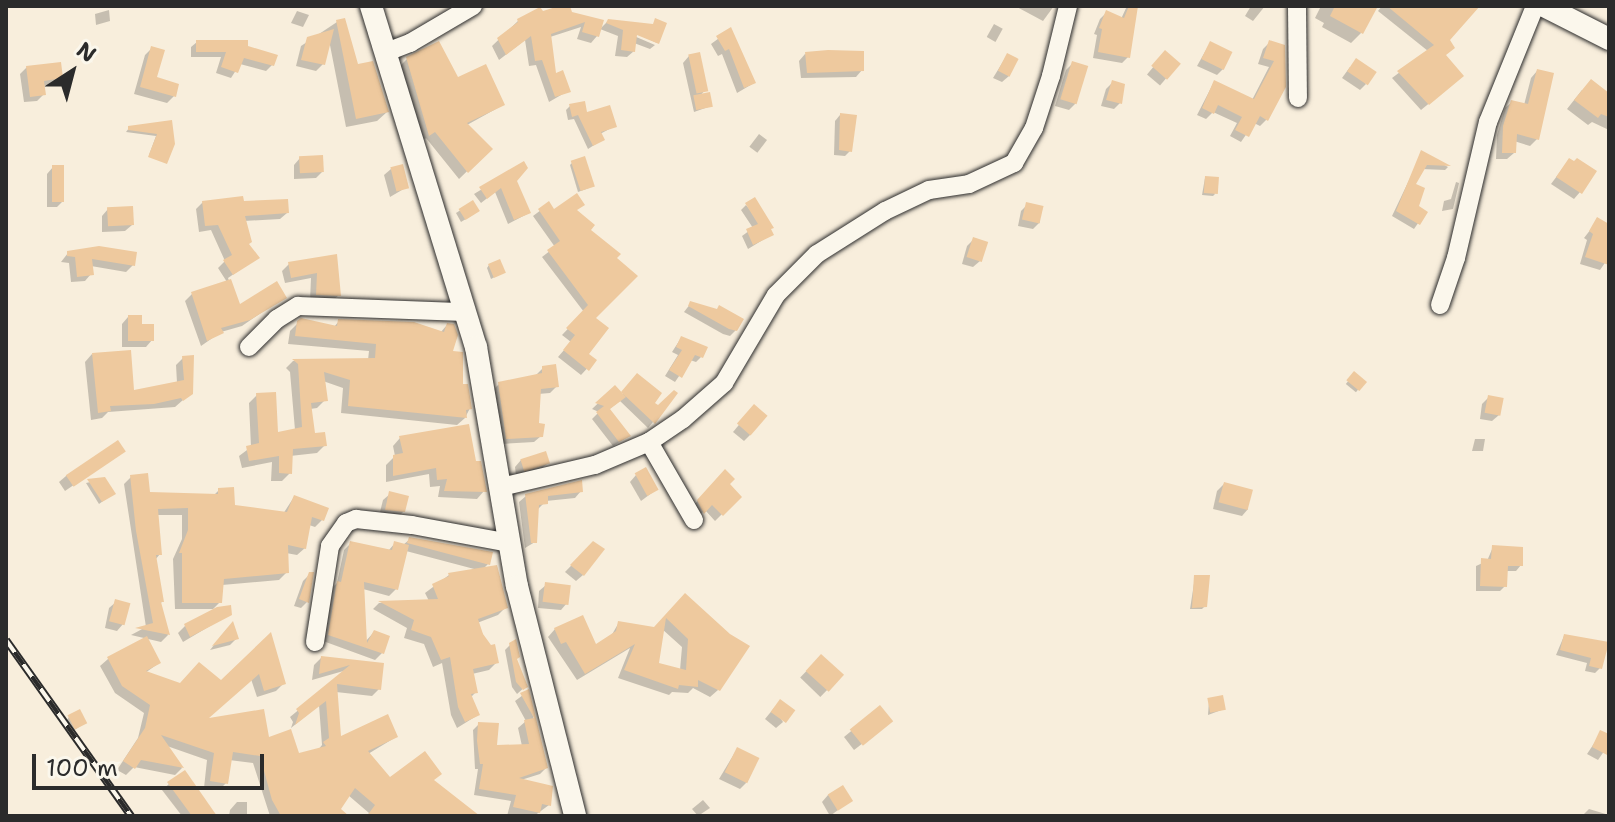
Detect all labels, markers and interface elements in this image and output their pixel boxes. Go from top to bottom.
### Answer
north arrow [32,32,112,112]
text: N [71,35,102,69]
scale bar [36,738,268,788]
text: 100 m [46,752,118,784]

